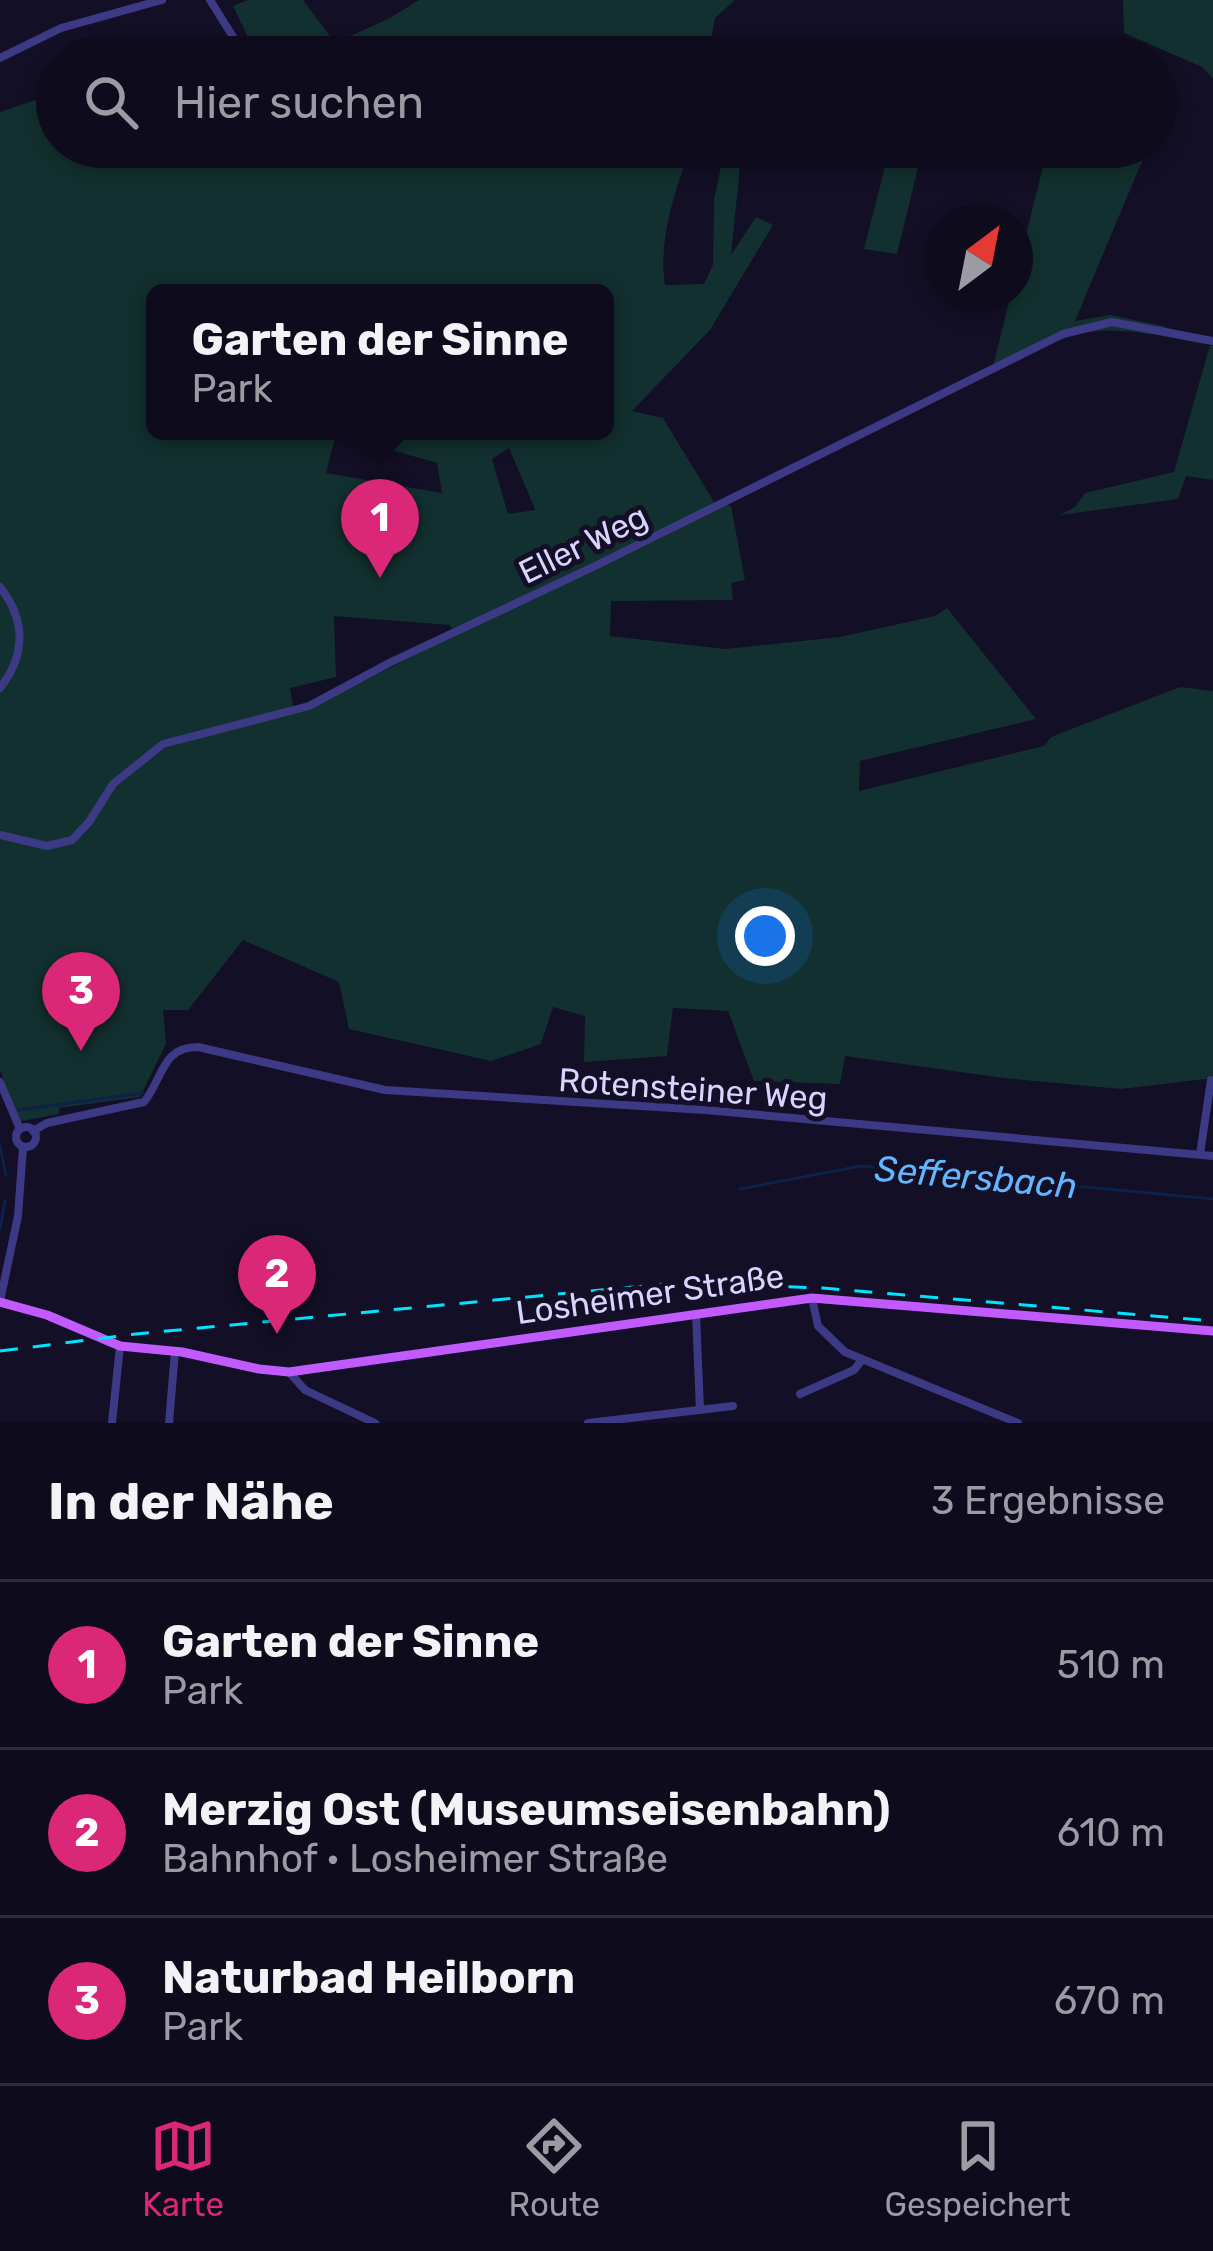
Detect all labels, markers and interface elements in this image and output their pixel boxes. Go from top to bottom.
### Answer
search box [36,36,1177,168]
icon: search [78,69,144,135]
text: Hier suchen [174,76,424,129]
north arrow [925,204,1033,312]
popup [146,284,614,440]
text: Garten der Sinne [191,313,569,366]
text: Park [191,366,273,412]
pin: 1 [341,479,419,578]
street label: Eller Weg [513,496,653,592]
your location [735,906,795,966]
pin: 3 [42,952,120,1051]
street label: Rotensteiner Weg [557,1060,829,1118]
water label: Seffersbach [873,1147,1079,1207]
pin: 2 [238,1235,316,1334]
street label: Losheimer Straße [514,1256,786,1332]
text: In der Nähe [48,1471,334,1532]
text: 3 Ergebnisse [931,1478,1165,1524]
text: Garten der Sinne [162,1615,539,1668]
text: 1 [77,1642,97,1688]
text: 510 m [1057,1642,1165,1688]
text: Park [162,1668,243,1714]
text: Merzig Ost (Museumseisenbahn) [162,1783,890,1836]
text: 2 [74,1810,100,1856]
text: 610 m [1057,1810,1165,1856]
text: Bahnhof · Losheimer Straße [162,1836,668,1882]
text: Naturbad Heilborn [162,1951,575,2004]
text: 3 [74,1978,100,2024]
text: 670 m [1054,1978,1165,2024]
text: Park [162,2004,243,2050]
tab: Karte [142,2113,224,2224]
tab: Route [508,2113,600,2224]
tab: Gespeichert [885,2113,1071,2224]

